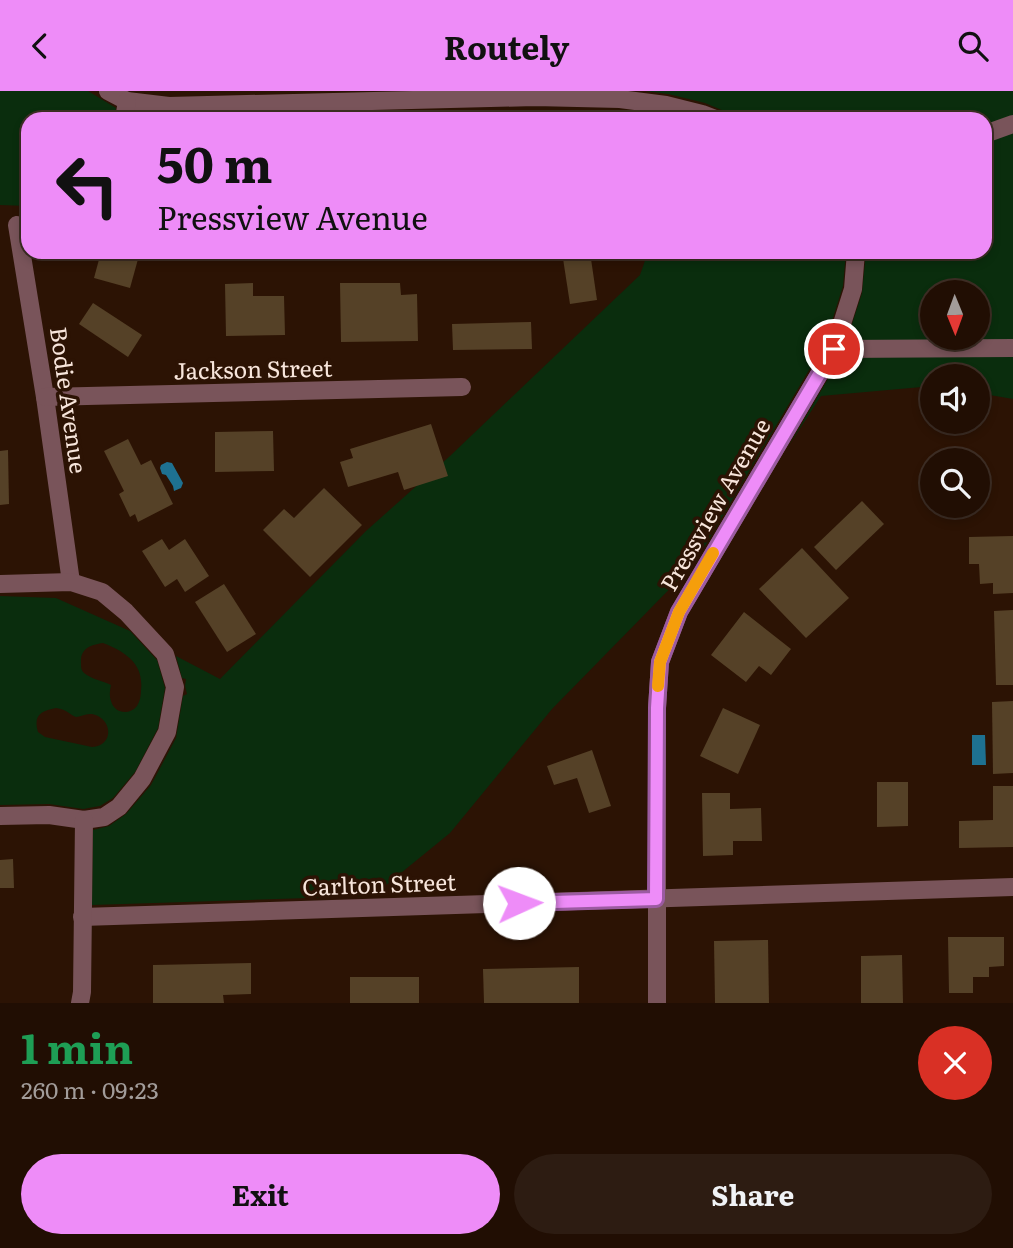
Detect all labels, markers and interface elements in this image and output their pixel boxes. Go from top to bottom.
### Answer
text: Routely [444,22,569,70]
icon: back [21,27,59,65]
icon: search [954,27,992,65]
text: 50 m [157,125,273,198]
icon: left [42,140,133,231]
text: Pressview Avenue [157,192,428,240]
north arrow [920,280,990,350]
map controls [920,280,990,518]
pin [804,319,864,379]
street label: Bodie Avenue [43,325,97,476]
icon: arrive [815,330,853,368]
street label: Jackson Street [173,350,333,386]
button: sound [920,364,990,434]
street label: Pressview Avenue [651,411,777,597]
button: search [920,448,990,518]
street label: Carlton Street [301,863,457,903]
position arrow [482,866,556,940]
text: 1 min [21,1015,133,1077]
button: close [918,1026,992,1100]
text: 260 m · 09:23 [21,1072,159,1106]
button: Exit [21,1154,500,1234]
button: Share [514,1154,992,1234]

